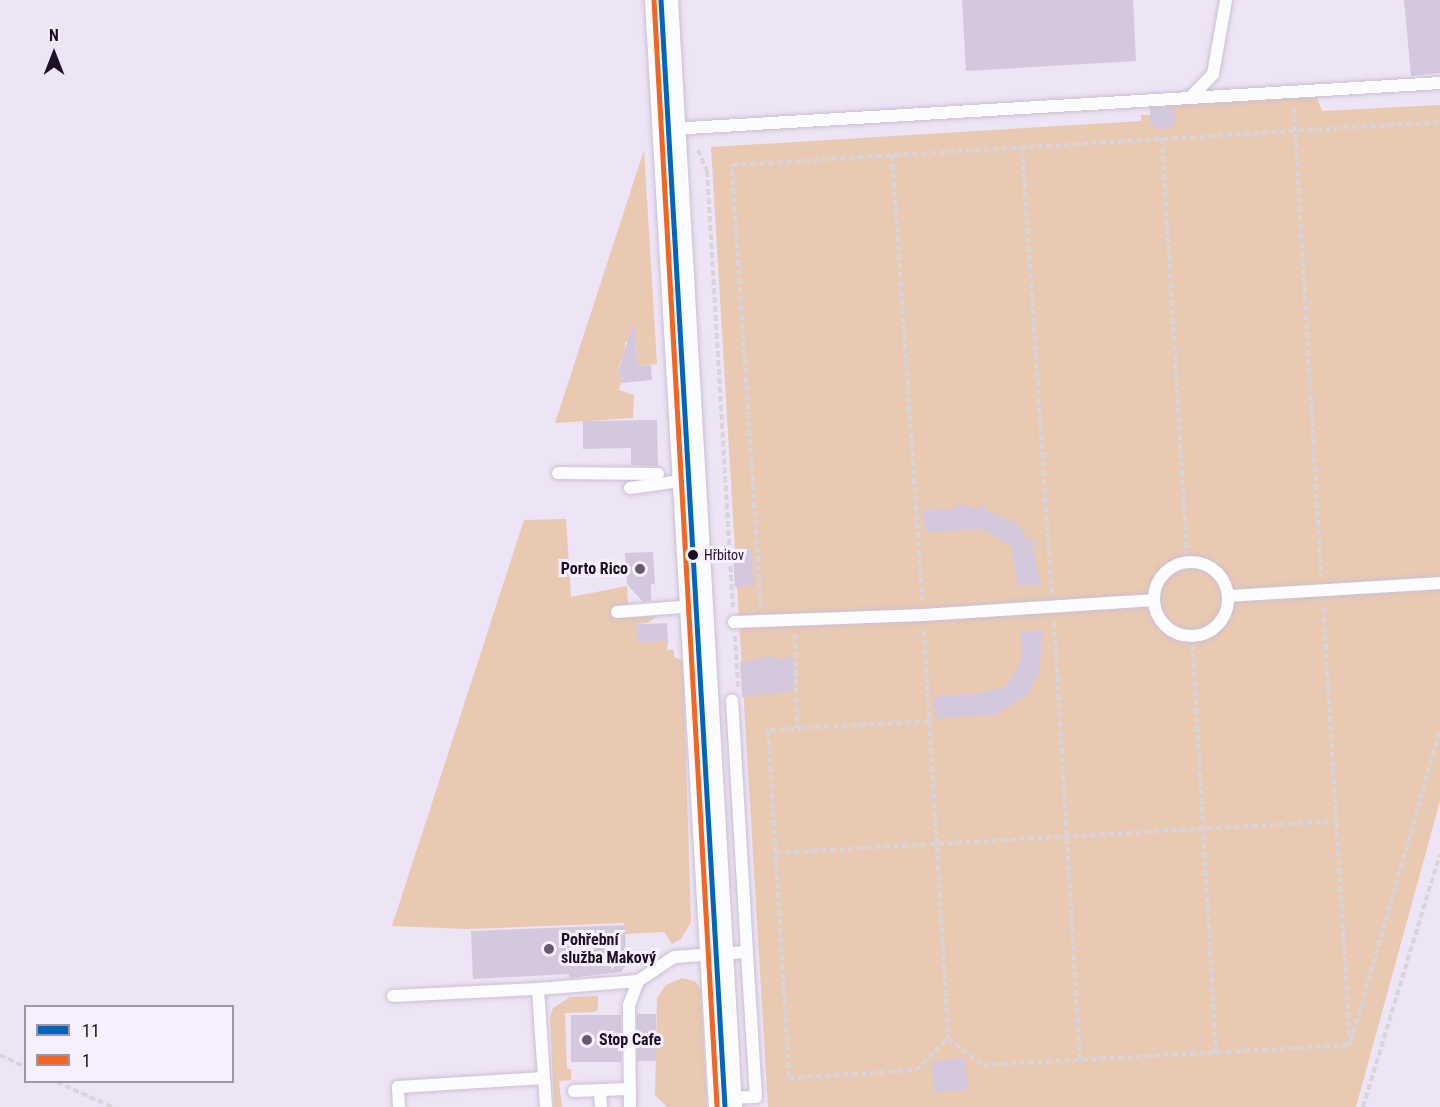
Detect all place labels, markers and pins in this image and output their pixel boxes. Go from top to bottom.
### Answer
place label: Hřbitov [704,547,744,563]
marker: Hřbitov [687,549,699,561]
place label: Porto Rico [561,559,628,579]
marker: Porto Rico [633,562,647,576]
place label: Pohřební služba Makový [561,930,656,968]
marker: Pohřební služba Makový [542,942,556,956]
place label: Stop Cafe [599,1030,661,1050]
marker: Stop Cafe [580,1033,594,1047]

